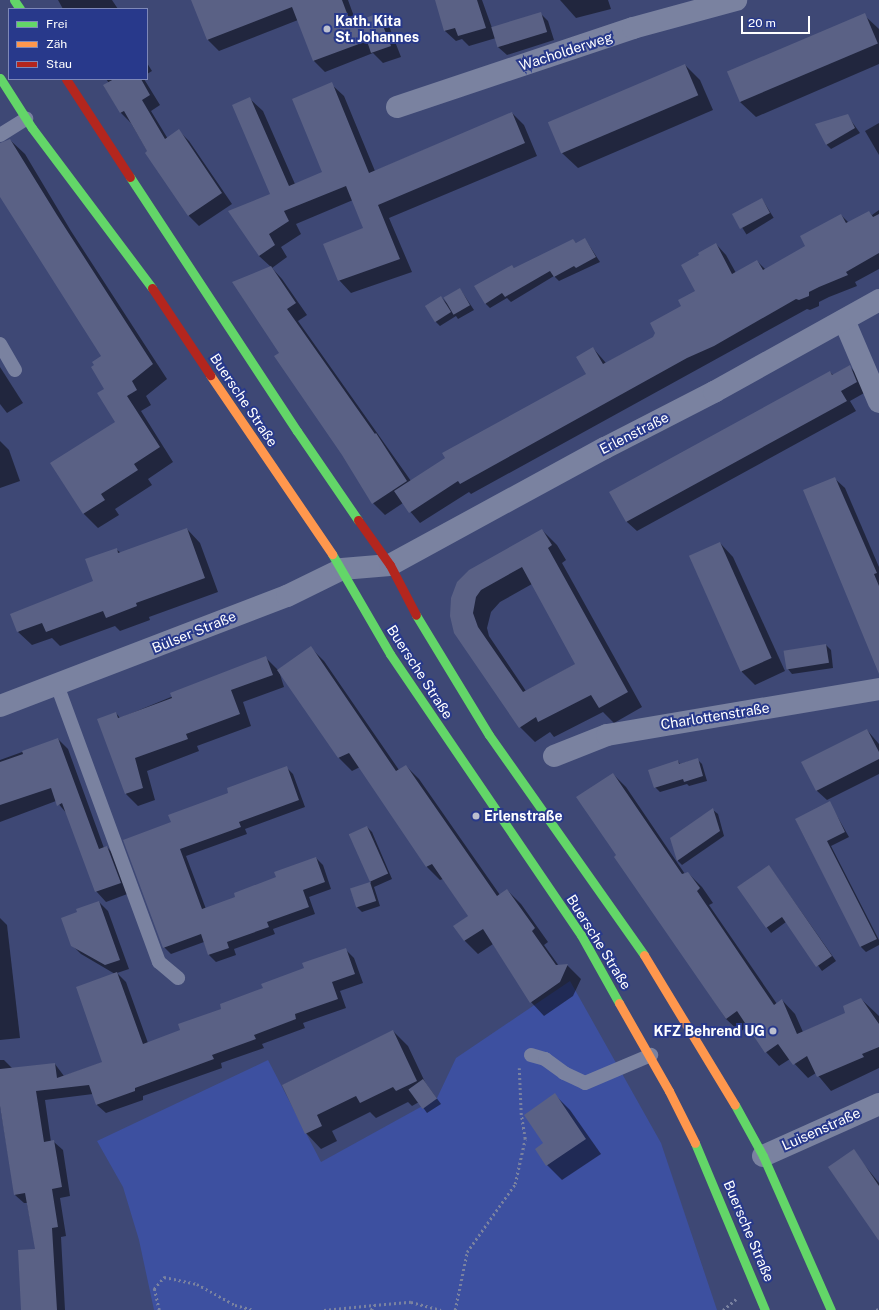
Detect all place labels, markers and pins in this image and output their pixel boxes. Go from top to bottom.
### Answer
place label: Kath. Kita St. Johannes [335,13,419,46]
marker: Kath. Kita St. Johannes [322,24,332,34]
place label: Erlenstraße [484,808,563,824]
marker: Erlenstraße [471,811,481,821]
place label: KFZ Behrend UG [653,1023,765,1039]
marker: KFZ Behrend UG [768,1026,778,1036]

